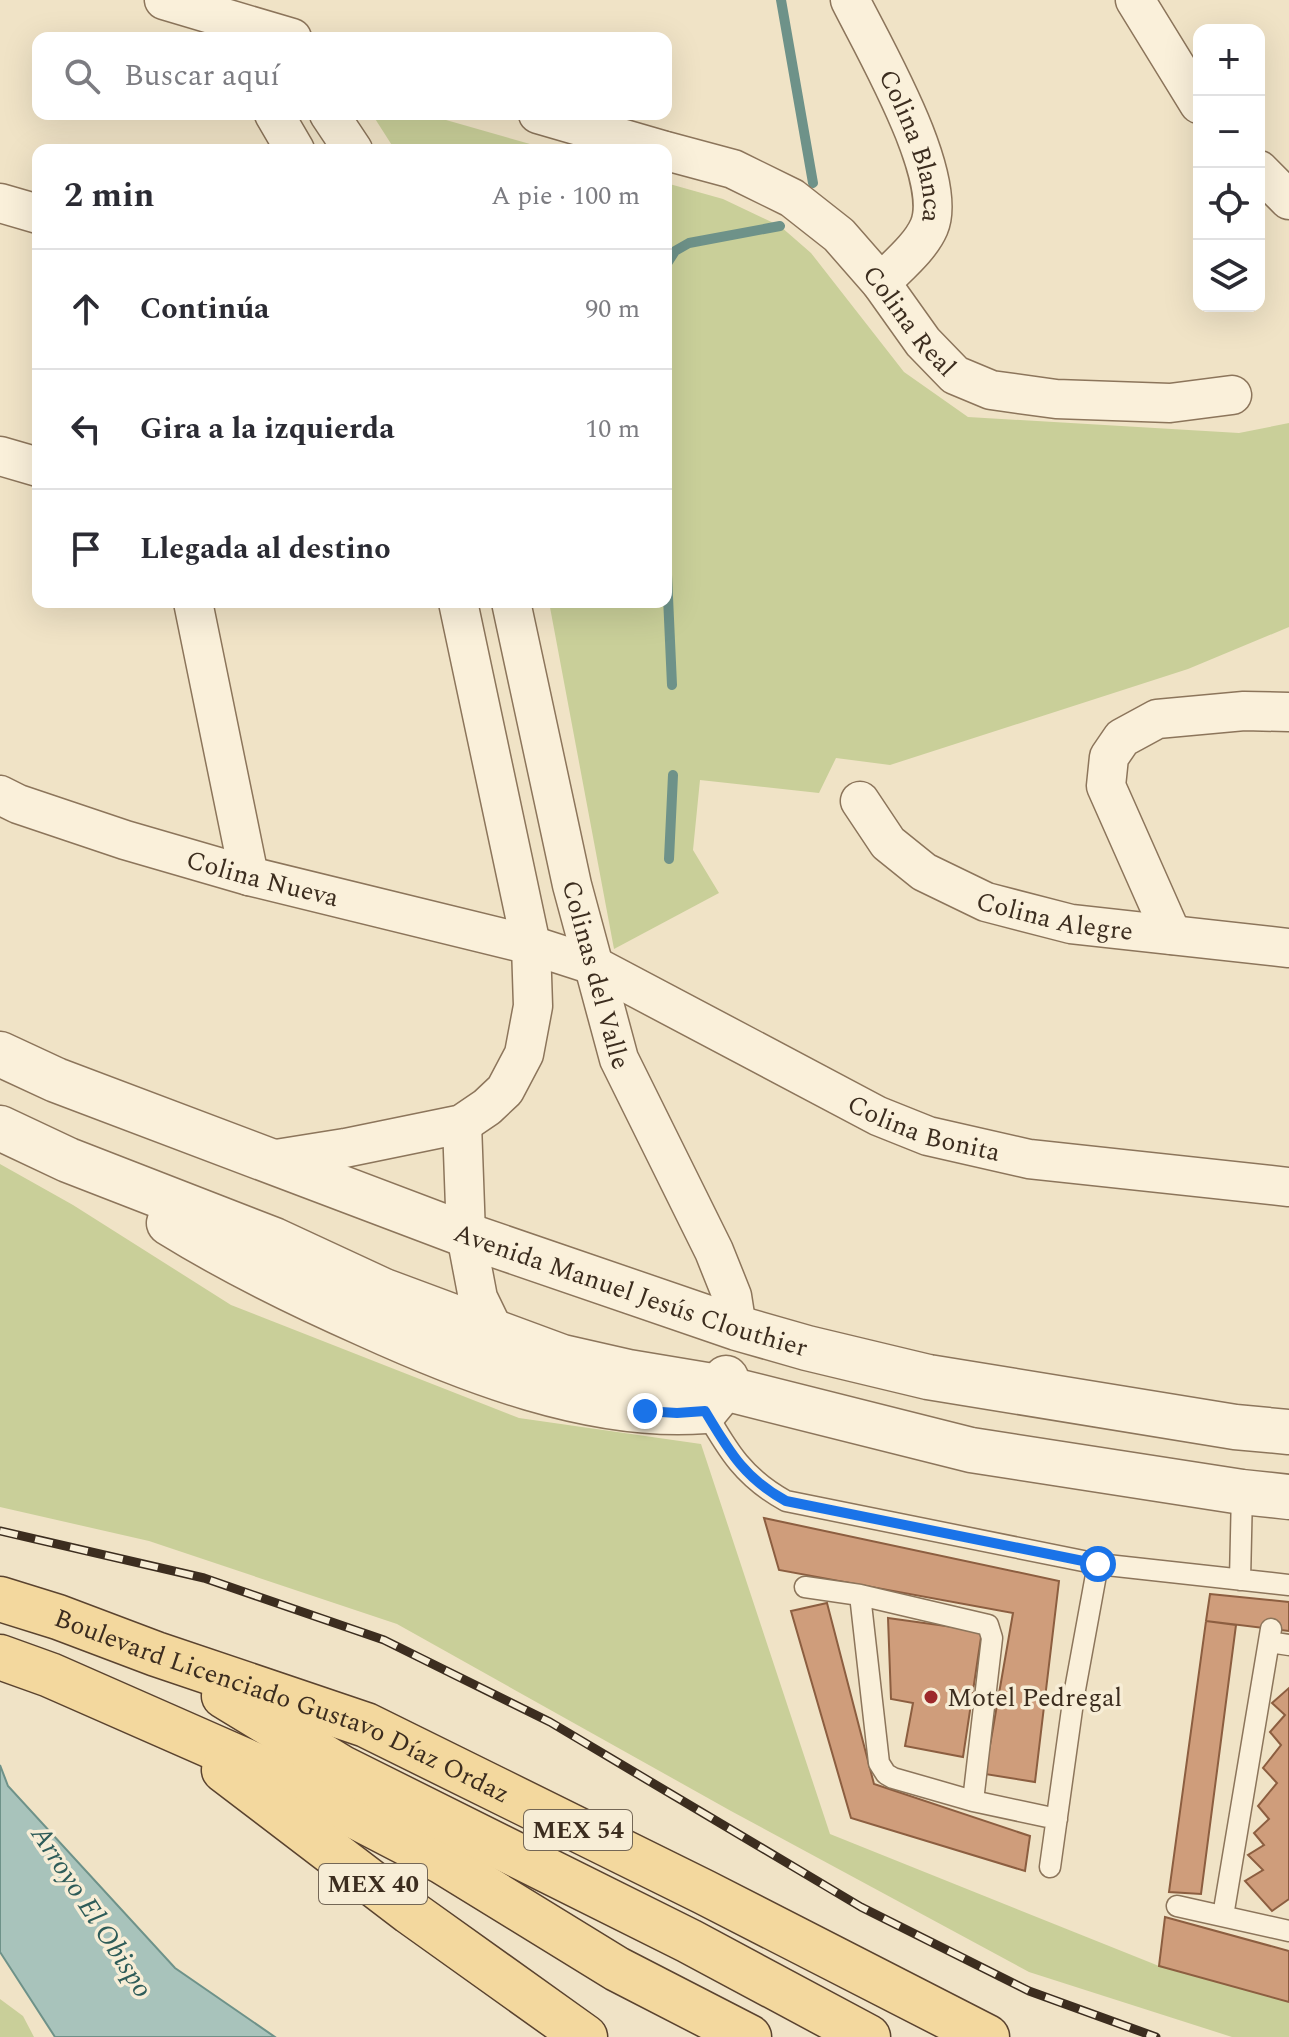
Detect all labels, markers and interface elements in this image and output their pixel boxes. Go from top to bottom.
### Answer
map controls [1193,24,1265,312]
button: + [1193,24,1265,96]
search box [32,32,672,120]
text: Buscar aquí [124,53,280,99]
icon: search [60,54,104,98]
street label: Colina Blanca [868,63,952,226]
button: − [1193,96,1265,168]
button: locate [1193,168,1265,240]
text: 2 min [64,170,154,222]
text: A pie · 100 m [491,176,640,216]
button: layers [1193,240,1265,312]
street label: Colina Real [853,256,965,386]
text: Continúa [140,286,270,332]
icon: ahead [64,287,108,331]
text: 90 m [585,289,640,329]
text: Gira a la izquierda [140,406,395,452]
icon: left [64,407,108,451]
text: 10 m [585,409,640,449]
text: Llegada al destino [140,526,391,572]
icon: arrive [64,527,108,571]
street label: Colina Nueva [181,840,343,918]
street label: Colinas del Valle [551,876,640,1077]
street label: Colina Alegre [972,881,1135,952]
street label: Colina Bonita [840,1084,1004,1173]
street label: Avenida Manuel Jesús Clouthier [448,1213,812,1368]
route end [627,1393,663,1429]
route start [1080,1546,1116,1582]
street label: Boulevard Licenciado Gustavo Díaz Ordaz [48,1598,516,1814]
place label: Motel Pedregal [947,1678,1122,1718]
marker: Motel Pedregal [922,1688,940,1706]
road number: MEX 54 [524,1810,632,1850]
water label: Arroyo El Obispo [19,1816,164,2007]
road number: MEX 40 [319,1864,427,1904]

